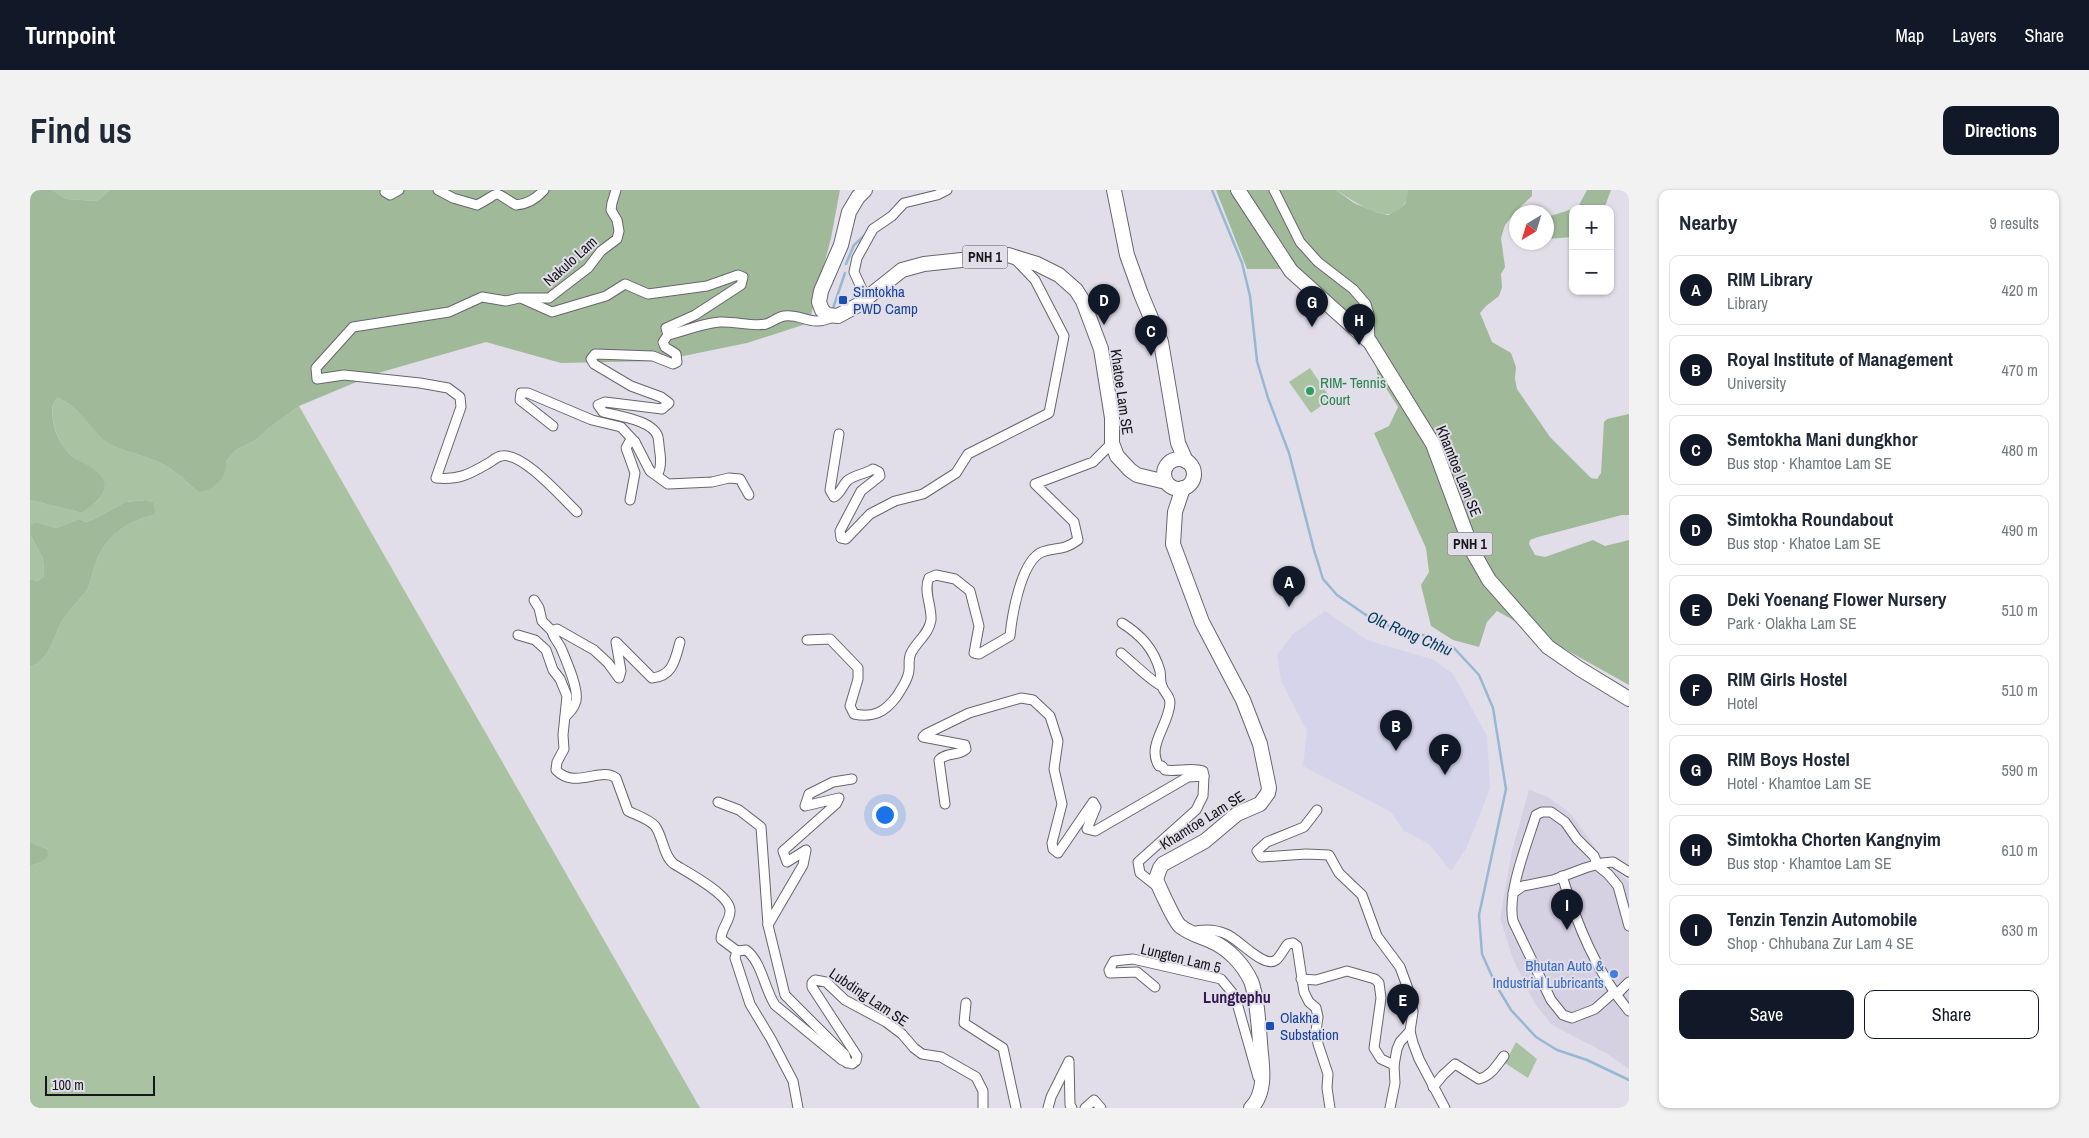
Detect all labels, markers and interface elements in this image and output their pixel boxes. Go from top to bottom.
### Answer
text: Turnpoint [25,19,115,51]
text: Map [1896,23,1924,48]
text: Layers [1952,23,1997,48]
text: Share [2025,23,2064,48]
button: Directions [1943,106,2059,155]
text: Find us [30,107,132,154]
north arrow [1509,205,1554,250]
map controls [1569,205,1614,295]
button: + [1569,205,1614,250]
text: Nearby [1679,208,1737,237]
text: 9 results [1989,212,2039,234]
street label: Nakulo Lam [539,231,601,291]
road number: PNH 1 [962,246,1008,268]
button: − [1569,250,1614,295]
text: RIM Library [1727,266,1813,292]
text: A [1691,279,1701,301]
text: 420 m [2002,279,2038,301]
place label: Simtokha PWD Camp [853,281,918,319]
pin: D [1088,284,1120,325]
pin: G [1296,286,1328,327]
text: Library [1727,292,1768,314]
marker: Simtokha PWD Camp [837,294,849,306]
pin: H [1343,304,1375,345]
pin: C [1135,315,1167,356]
text: Royal Institute of Management [1727,346,1953,372]
street label: Khatoe Lam SE [1106,348,1138,436]
text: B [1691,359,1701,381]
text: 470 m [2002,359,2038,381]
place label: RIM- Tennis Court [1320,372,1386,410]
text: University [1727,372,1786,394]
marker: RIM- Tennis Court [1304,385,1316,397]
street label: Khamtoe Lam SE [1431,422,1487,520]
text: Semtokha Mani dungkhor [1727,426,1917,452]
text: C [1691,439,1701,461]
text: 480 m [2002,439,2038,461]
text: Bus stop · Khamtoe Lam SE [1727,452,1892,474]
text: Simtokha Roundabout [1727,506,1893,532]
text: D [1691,519,1701,541]
text: 490 m [2002,519,2038,541]
road number: PNH 1 [1448,532,1492,556]
text: Bus stop · Khatoe Lam SE [1727,532,1881,554]
pin: A [1273,566,1305,607]
text: Deki Yoenang Flower Nursery [1727,586,1946,612]
text: E [1692,599,1700,621]
text: 510 m [2002,599,2038,621]
water label: Ola Rong Chhu [1364,605,1456,661]
text: Park · Olakha Lam SE [1727,612,1857,634]
text: RIM Girls Hostel [1727,666,1847,692]
text: F [1692,679,1700,701]
text: 510 m [2002,679,2038,701]
text: Hotel [1727,692,1758,714]
pin: B [1380,710,1412,751]
pin: F [1429,734,1461,775]
text: RIM Boys Hostel [1727,746,1850,772]
text: G [1691,759,1701,781]
text: 590 m [2002,759,2038,781]
text: Hotel · Khamtoe Lam SE [1727,772,1871,794]
street label: Khamtoe Lam SE [1156,786,1248,854]
your location [872,802,898,828]
text: Simtokha Chorten Kangnyim [1727,826,1941,852]
text: H [1691,839,1701,861]
text: 610 m [2002,839,2038,861]
text: Bus stop · Khamtoe Lam SE [1727,852,1892,874]
pin: I [1551,889,1583,930]
text: Tenzin Tenzin Automobile [1727,906,1917,932]
text: I [1694,919,1698,941]
text: 630 m [2002,919,2038,941]
text: Shop · Chhubana Zur Lam 4 SE [1727,932,1914,954]
street label: Lungten Lam 5 [1139,938,1224,978]
place label: Bhutan Auto & Industrial Lubricants [1493,955,1605,993]
street label: Lubding Lam SE [825,963,913,1031]
marker: Bhutan Auto & Industrial Lubricants [1608,968,1620,980]
pin: E [1387,984,1419,1025]
district label: Lungtephu [1203,986,1271,1008]
button: Save [1679,990,1854,1039]
button: Share [1864,990,2039,1039]
place label: Olakha Substation [1280,1007,1339,1045]
marker: Olakha Substation [1264,1020,1276,1032]
scale bar [45,1073,155,1096]
text: 100 m [52,1076,84,1094]

